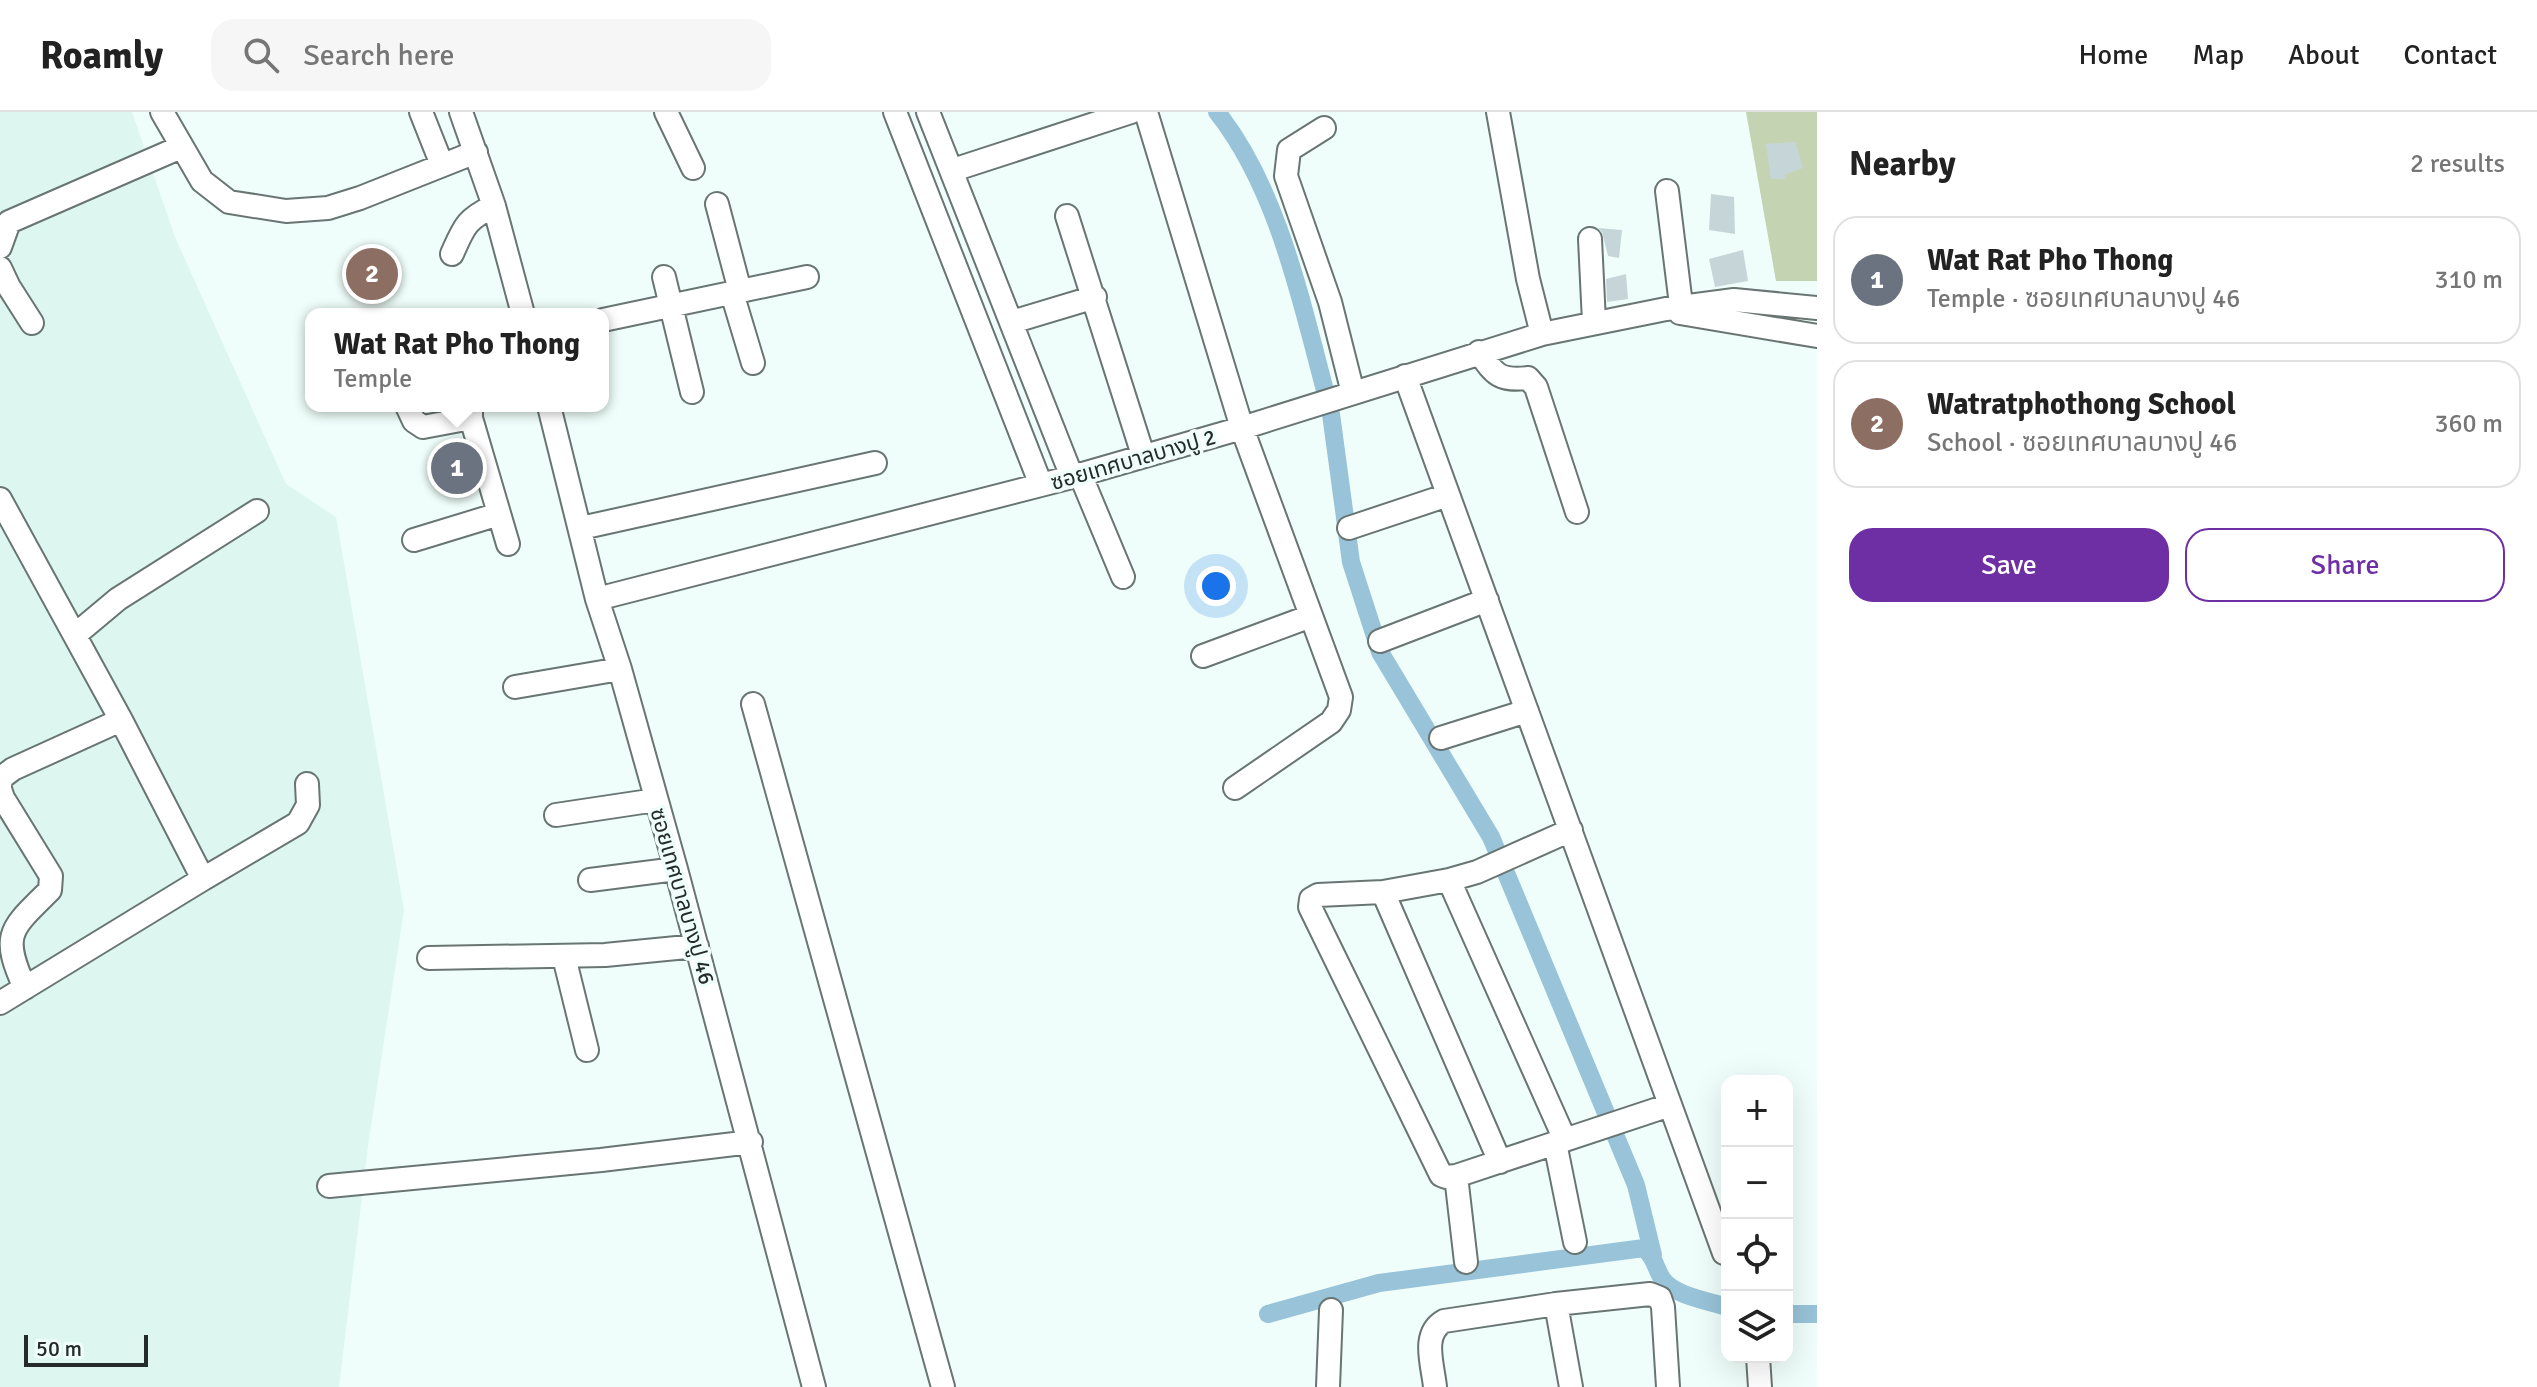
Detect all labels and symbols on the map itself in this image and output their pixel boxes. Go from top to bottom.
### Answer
pin: 2 [346,244,398,304]
street label: ซอยเทศบาลบางปู 2 [1047,423,1219,496]
pin: 1 [431,438,483,498]
your location [1196,566,1236,606]
street label: ซอยเทศบาลบางปู 46 [644,805,721,988]
scale bar [24,1331,148,1367]

